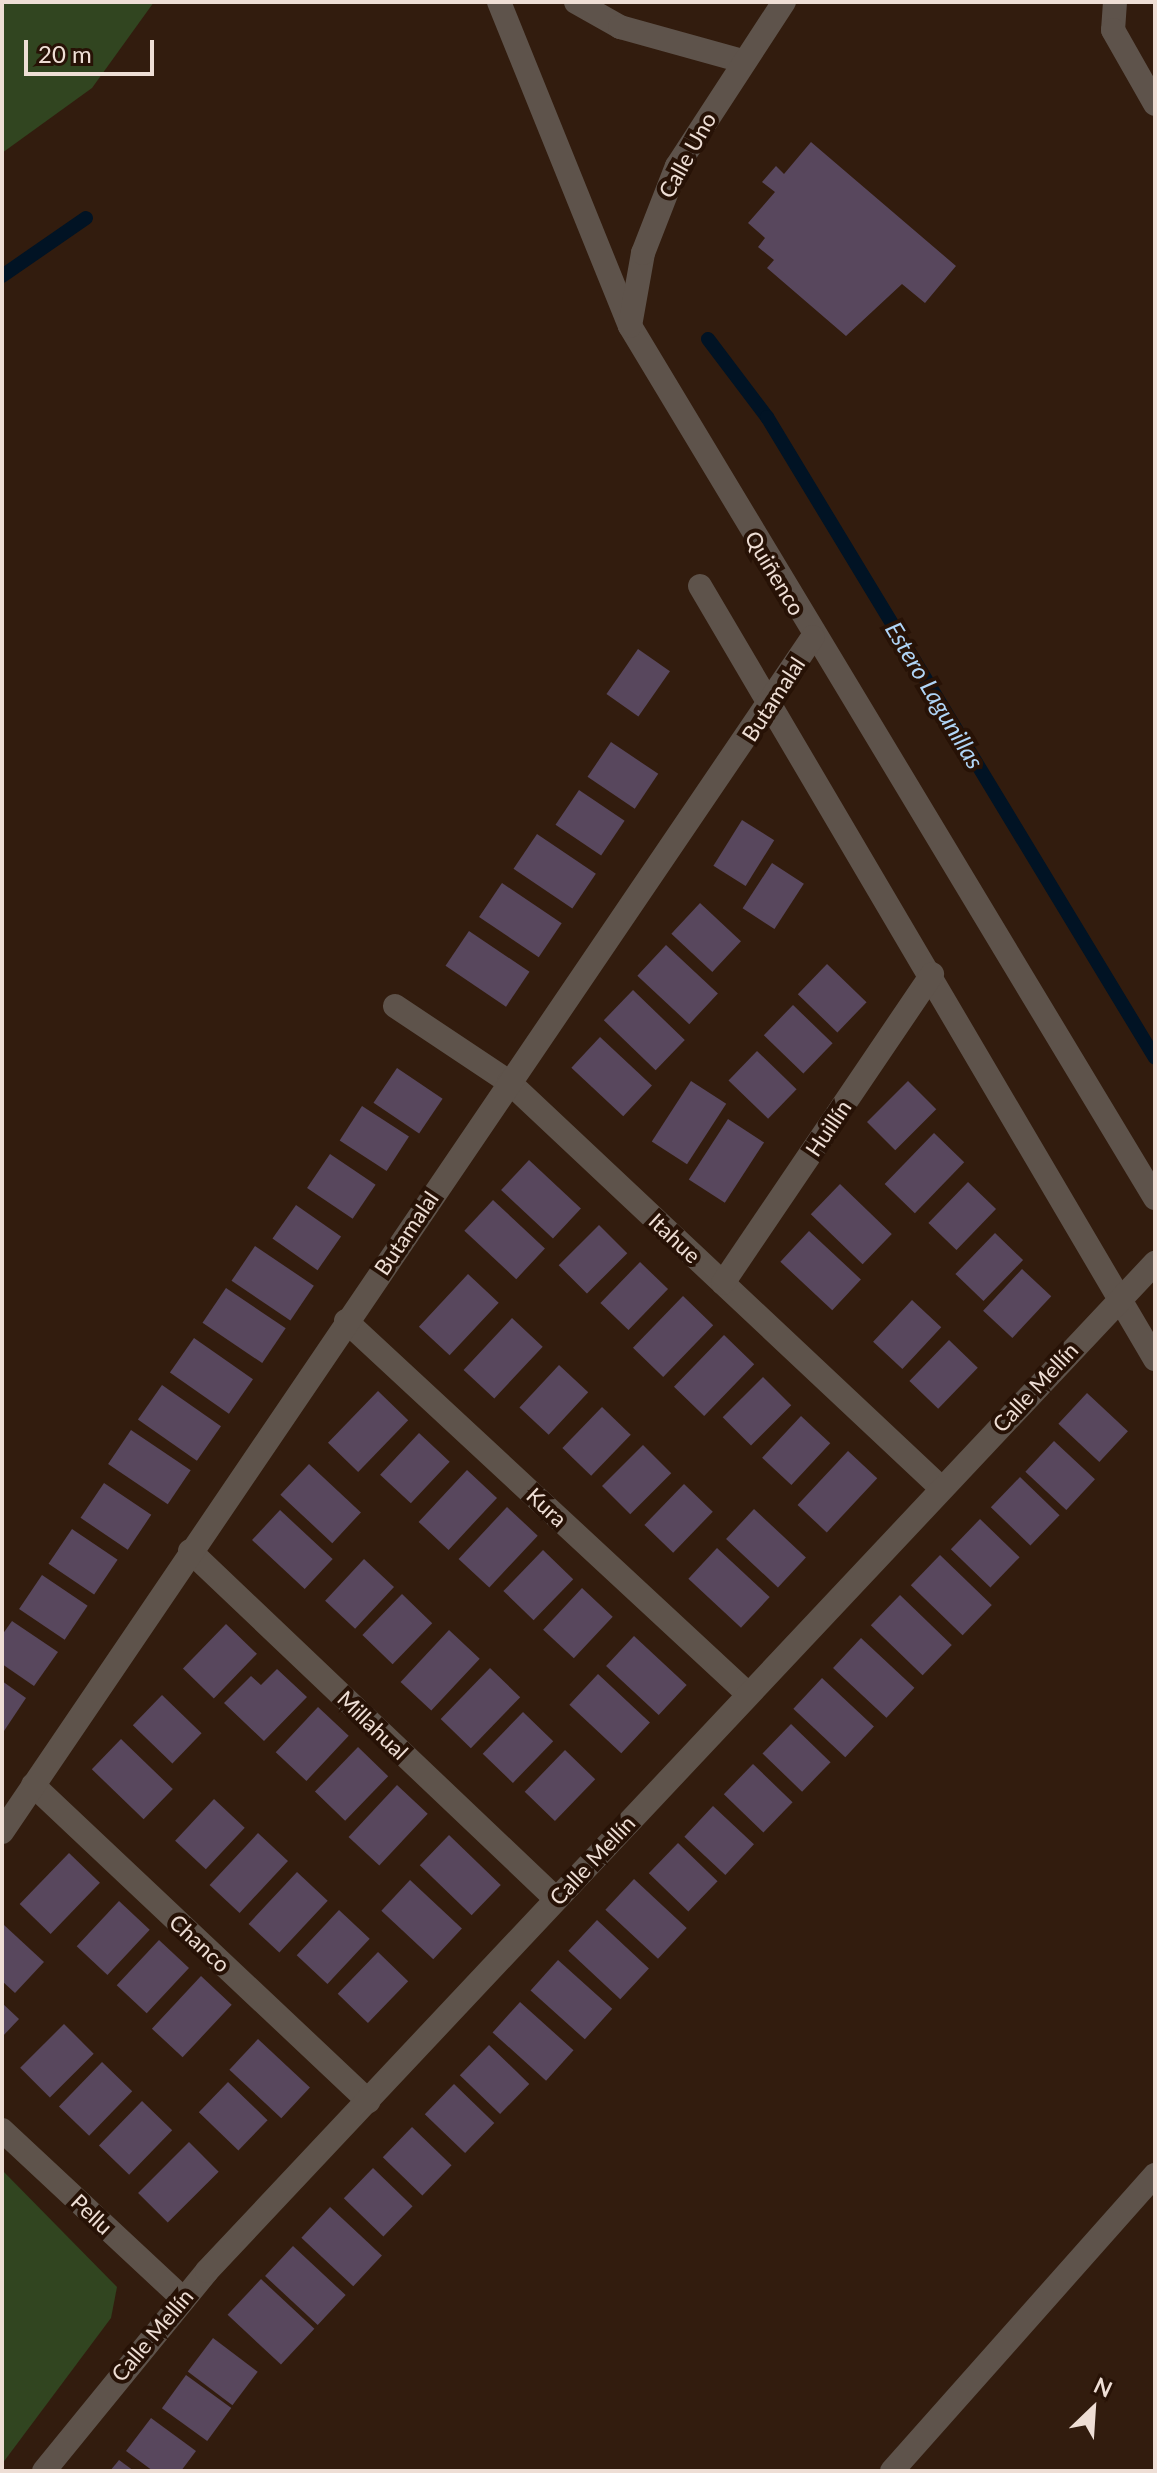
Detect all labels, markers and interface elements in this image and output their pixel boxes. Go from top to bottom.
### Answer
scale bar [28,24,158,74]
text: 20 m [38,39,92,68]
street label: Calle Uno [653,108,721,202]
street label: Quiñenco [739,526,811,620]
water label: Estero Lagunillas [880,616,990,774]
street label: Butamalal [736,652,810,746]
street label: Huillín [800,1095,856,1161]
street label: Butamalal [368,1186,444,1280]
street label: Itahue [644,1208,706,1268]
street label: Calle Mellín [987,1337,1083,1437]
street label: Kura [522,1482,572,1532]
street label: Millahual [332,1685,414,1765]
street label: Calle Mellín [544,1810,640,1910]
street label: Chanco [164,1908,236,1978]
street label: Pellu [66,2188,118,2240]
street label: Calle Mellín [106,2283,198,2387]
north arrow [1053,2369,1133,2449]
text: N [1090,2371,1117,2403]

